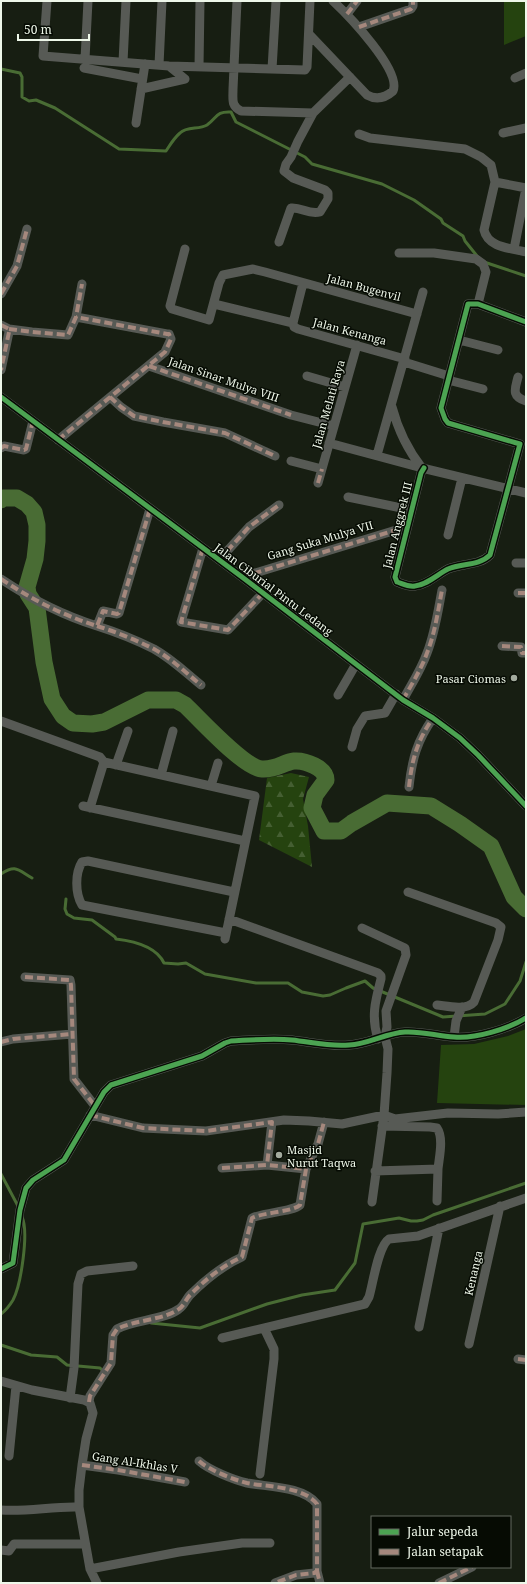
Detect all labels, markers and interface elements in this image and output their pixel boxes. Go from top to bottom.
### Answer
scale bar [18,16,89,42]
text: 50 m [24,21,52,38]
street label: Jalan Bugenvil [324,270,403,304]
street label: Jalan Kenanga [311,314,388,348]
street label: Jalan Sinar Mulya VIII [166,353,281,405]
street label: Jalan Melati Raya [308,358,348,451]
street label: Jalan Anggrek III [379,480,415,571]
street label: Gang Suka Mulya VII [265,517,375,563]
street label: Jalan Ciburial Pintu Ledang [211,539,336,639]
place label: Pasar Ciomas [436,671,506,686]
marker: Pasar Ciomas [509,673,519,683]
place label: Masjid Nurut Taqwa [287,1142,356,1170]
marker: Masjid Nurut Taqwa [274,1150,284,1160]
street label: Kenanga [461,1249,485,1297]
street label: Gang Al-Ikhlas V [91,1448,180,1476]
legend [371,1516,511,1568]
text: Jalur sepeda [406,1523,478,1540]
text: Jalan setapak [406,1543,484,1560]

